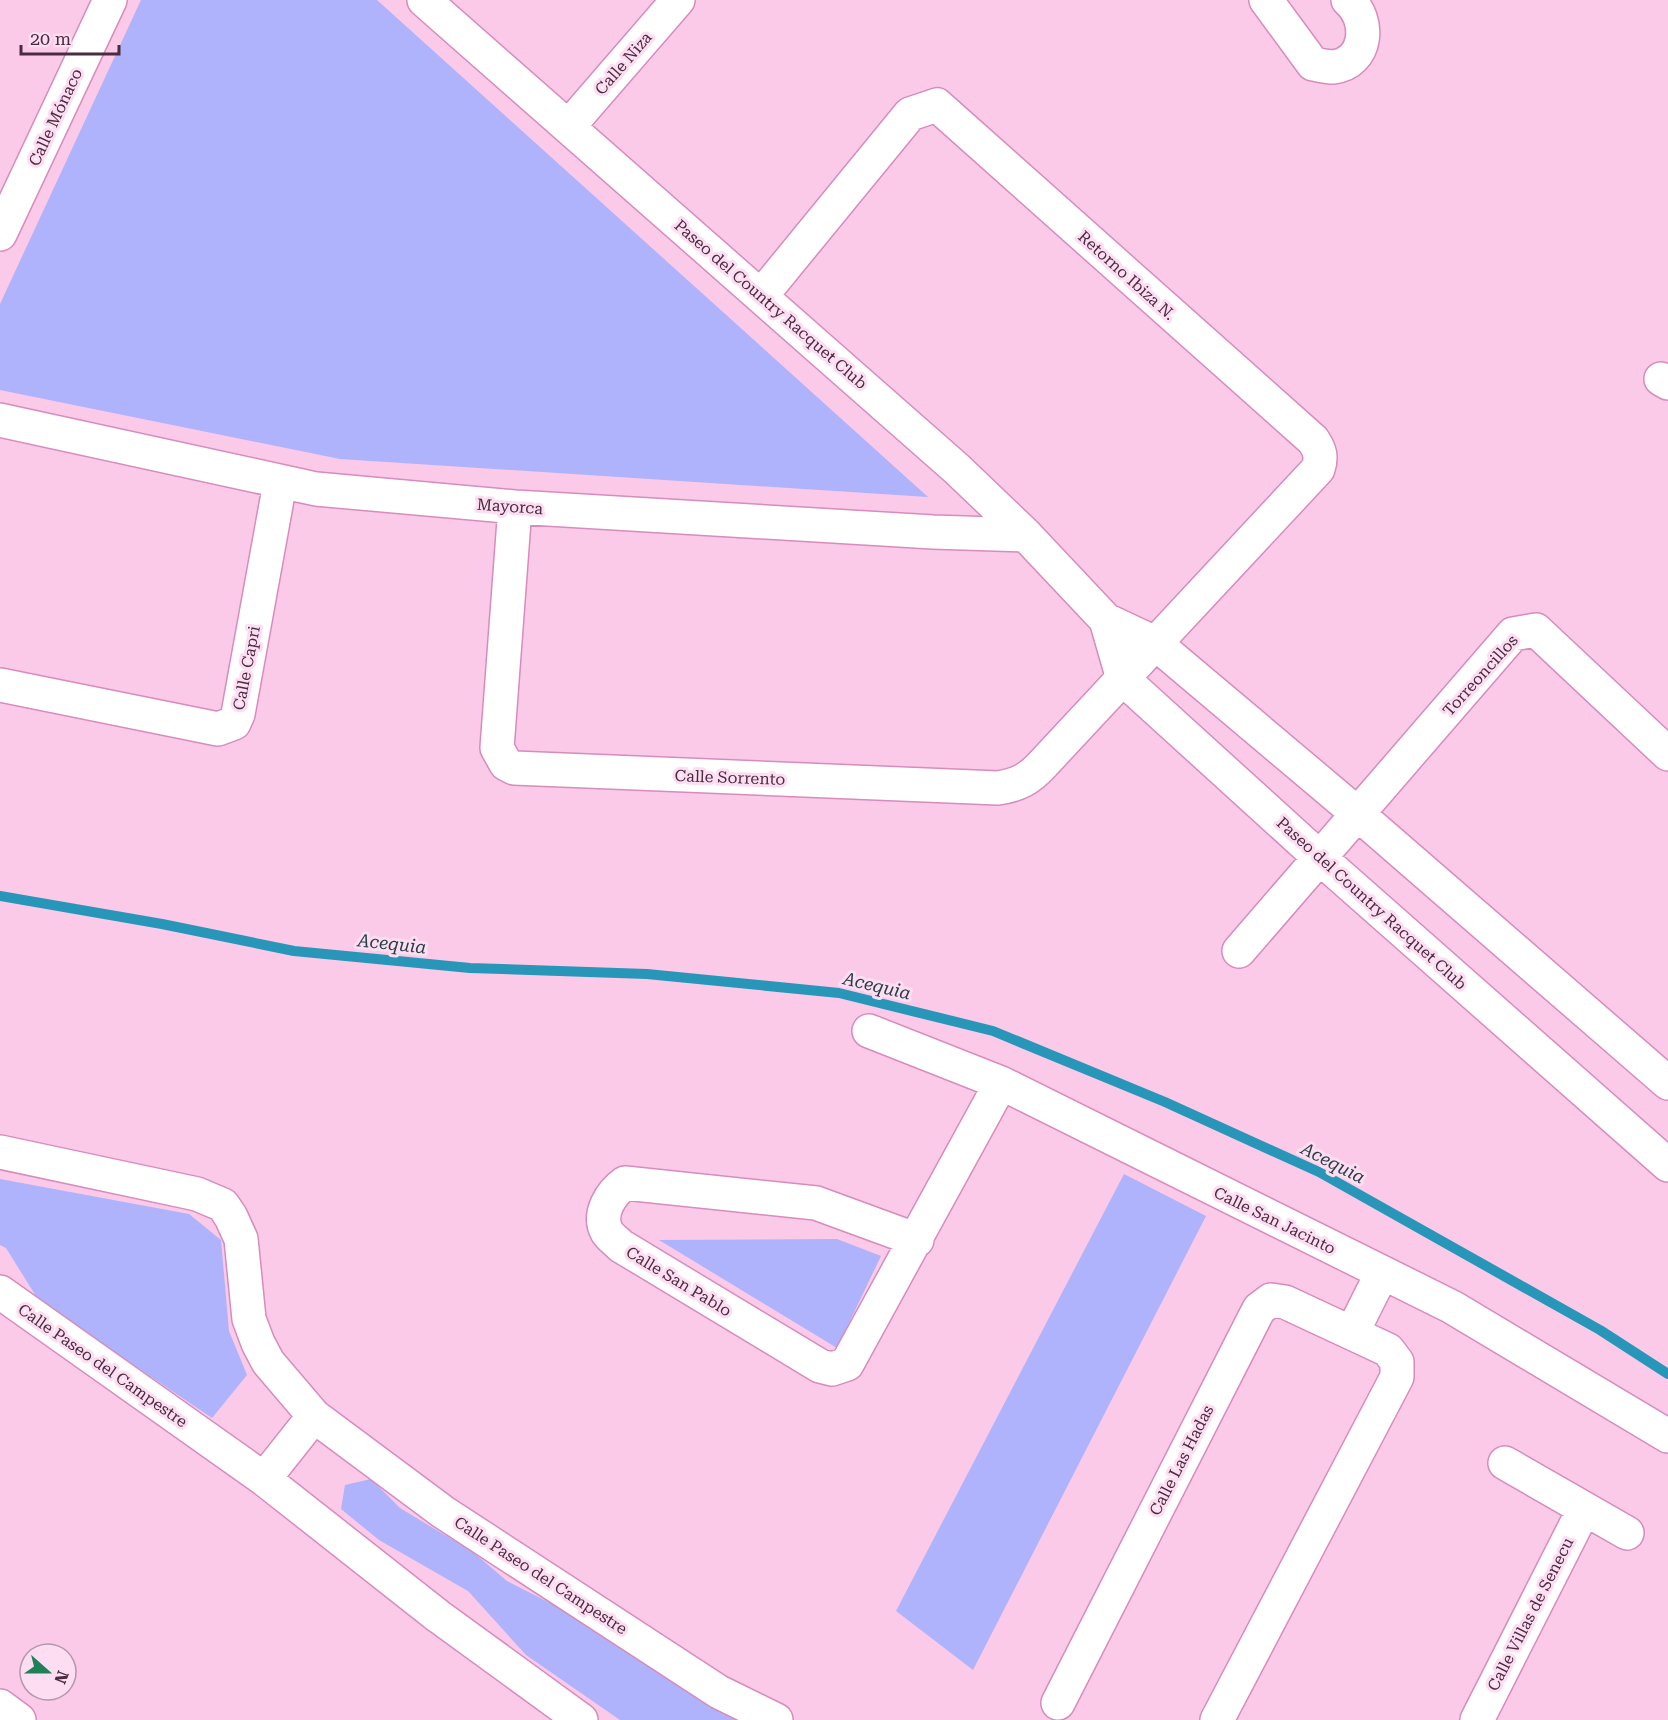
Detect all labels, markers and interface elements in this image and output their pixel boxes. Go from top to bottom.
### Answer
scale bar [21,18,118,56]
text: 20 m [30,28,71,49]
street label: Calle Niza [591,28,656,99]
street label: Calle Mónaco [25,65,86,169]
street label: Paseo del Country Racquet Club [671,216,871,393]
street label: Retorno Ibiza N. [1074,227,1179,324]
street label: Mayorca [476,495,544,518]
street label: Calle Capri [229,624,264,712]
street label: Torreoncillos [1439,630,1522,720]
street label: Calle Sorrento [674,766,786,789]
street label: Paseo del Country Racquet Club [1273,813,1470,994]
water label: Acequia [356,929,428,958]
water label: Acequia [840,967,913,1004]
water label: Acequia [1297,1137,1369,1188]
street label: Calle San Jacinto [1211,1183,1339,1258]
street label: Calle San Pablo [623,1242,735,1320]
street label: Calle Paseo del Campestre [14,1300,191,1431]
street label: Calle Las Hadas [1145,1401,1218,1519]
street label: Calle Paseo del Campestre [451,1512,631,1639]
street label: Calle Villas de Senecu [1483,1534,1577,1694]
north arrow [18,1642,78,1702]
text: N [50,1668,73,1686]

